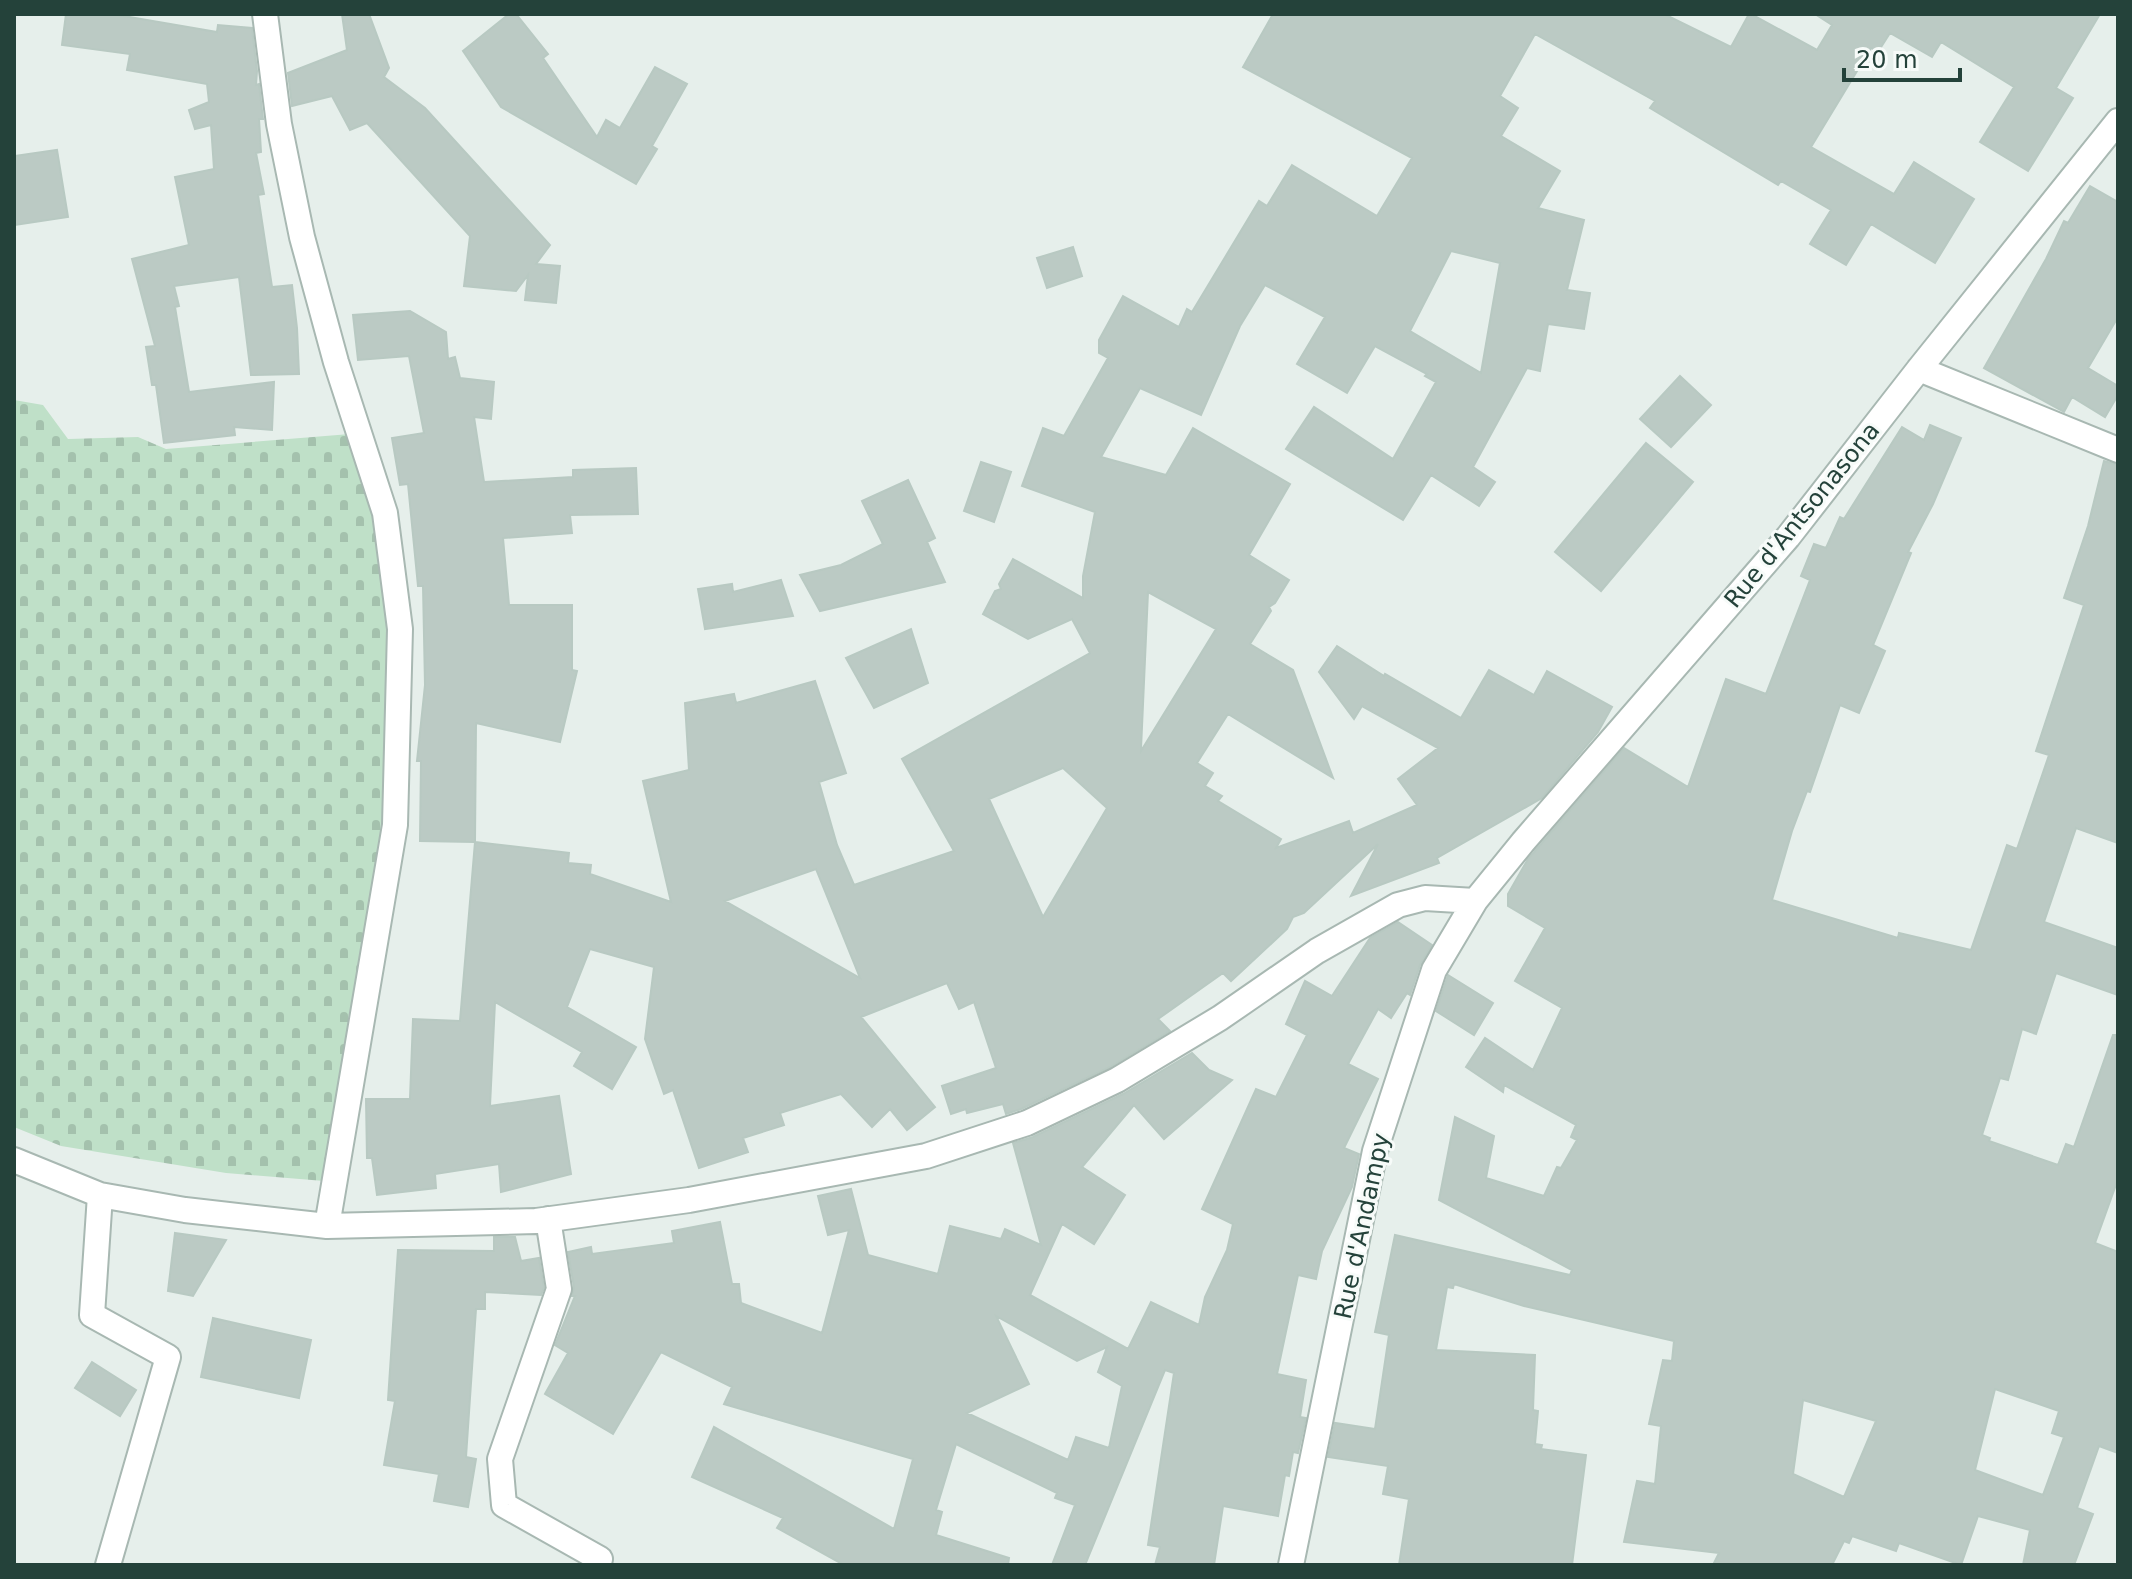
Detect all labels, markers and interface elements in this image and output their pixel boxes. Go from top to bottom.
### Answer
scale bar [1844,32,1960,82]
text: 20 m [1856,46,1918,74]
street label: Rue d'Antsonasona [1719,417,1885,613]
street label: Rue d'Andampy [1329,1130,1395,1322]

